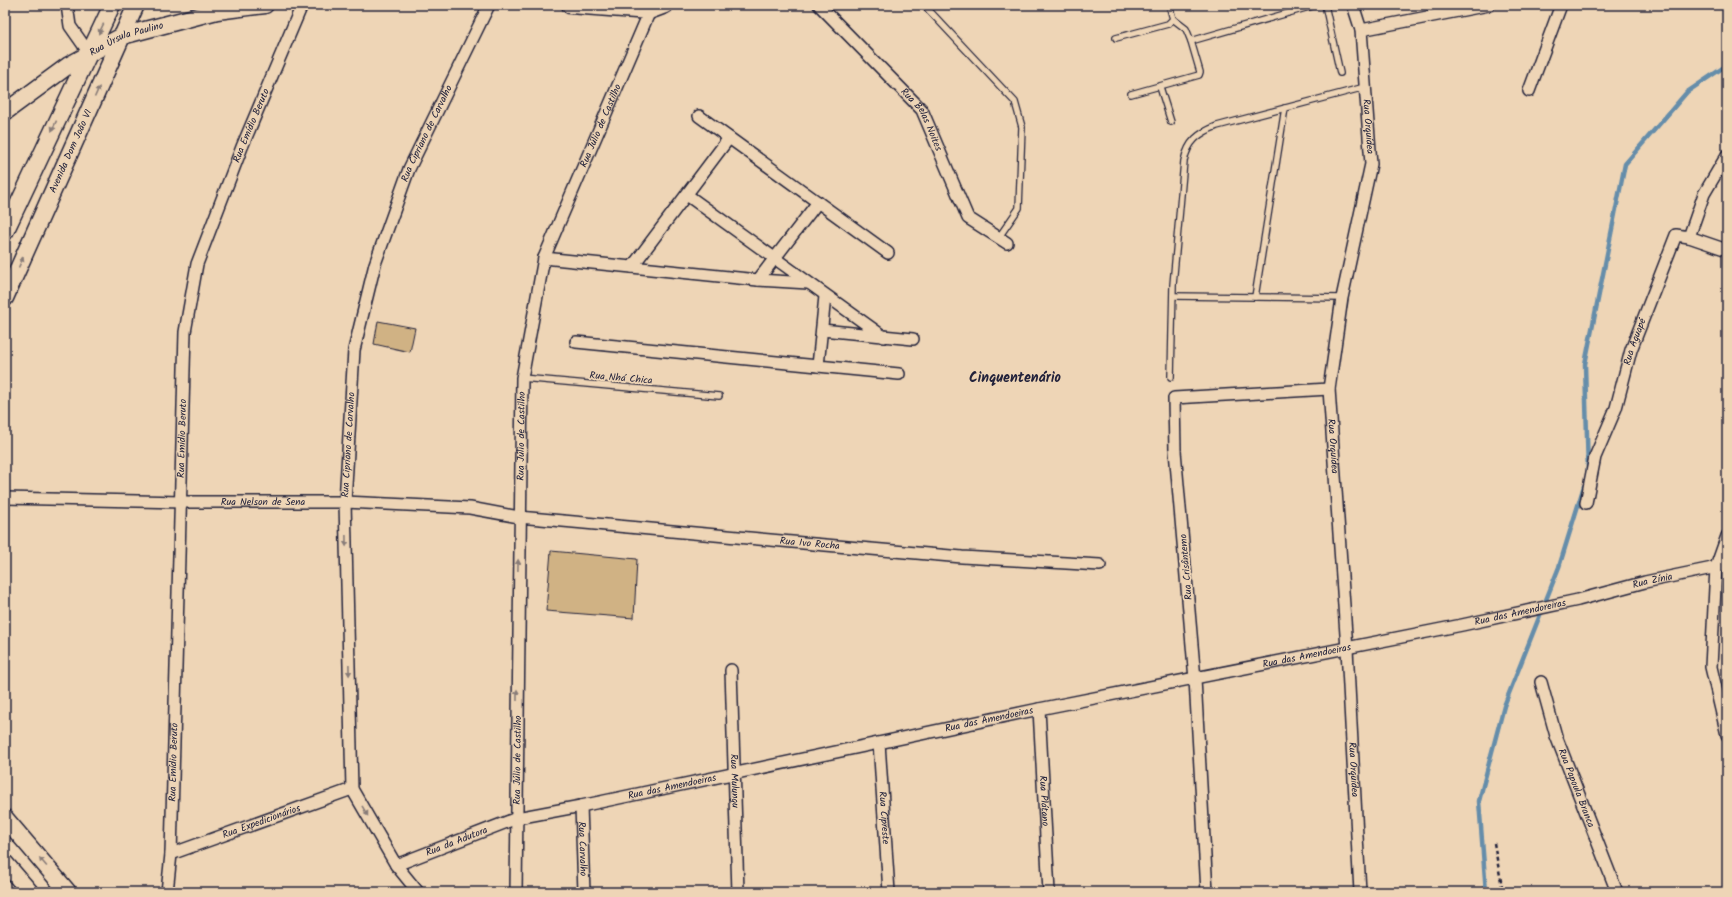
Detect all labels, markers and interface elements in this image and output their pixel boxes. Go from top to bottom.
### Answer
street label: Rua Úrsula Paulino [87,17,166,60]
one-way arrow [98,23,104,35]
street label: Rua Júlio de Castilho [576,81,626,170]
street label: Rua Cipriano de Carvalho [397,82,457,184]
street label: Rua Belas Noites [897,84,947,154]
street label: Rua Emídio Beruto [229,86,274,165]
one-way arrow [94,87,100,98]
street label: Rua Orquídea [1358,98,1378,155]
street label: Avenida Dom João VI [45,107,96,195]
one-way arrow [51,121,57,132]
one-way arrow [18,257,24,268]
street label: Rua Aguapé [1619,315,1651,367]
street label: Rua Nhá Chica [589,367,653,389]
district label: Cinquentenário [969,367,1062,389]
street label: Rua Cipriano de Carvalho [337,391,360,498]
street label: Rua Júlio de Castilho [513,391,530,481]
street label: Rua Emídio Beruto [173,398,191,478]
street label: Rua Orquídea [1323,418,1343,474]
street label: Rua Nelson de Sena [221,494,306,510]
street label: Rua Ivo Rocha [779,533,841,554]
street label: Rua Crisântemo [1175,533,1197,601]
one-way arrow [343,535,349,548]
one-way arrow [515,558,521,571]
street label: Rua Zínia [1631,568,1674,593]
street label: Rua das Amendoreiras [1473,595,1568,630]
street label: Rua das Amendoeiras [1261,639,1353,672]
one-way arrow [346,664,352,677]
one-way arrow [514,688,520,701]
street label: Rua das Amendoeiras [943,702,1035,737]
street label: Rua Júlio de Castilho [509,715,526,805]
street label: Rua Emídio Beruto [164,722,183,802]
street label: Rua Orquídea [1344,742,1363,798]
street label: Rua Papoula Branca [1554,746,1599,830]
street label: Rua Mulungu [726,754,743,808]
street label: Rua das Amendoeiras [626,769,718,804]
street label: Rua Plátano [1035,775,1053,827]
street label: Rua Cipreste [874,791,894,845]
street label: Rua Expedicionários [220,800,303,843]
one-way arrow [361,805,368,817]
street label: Rua Carvalho [574,821,591,877]
street label: Rua da Adutora [423,822,490,861]
one-way arrow [38,857,47,868]

